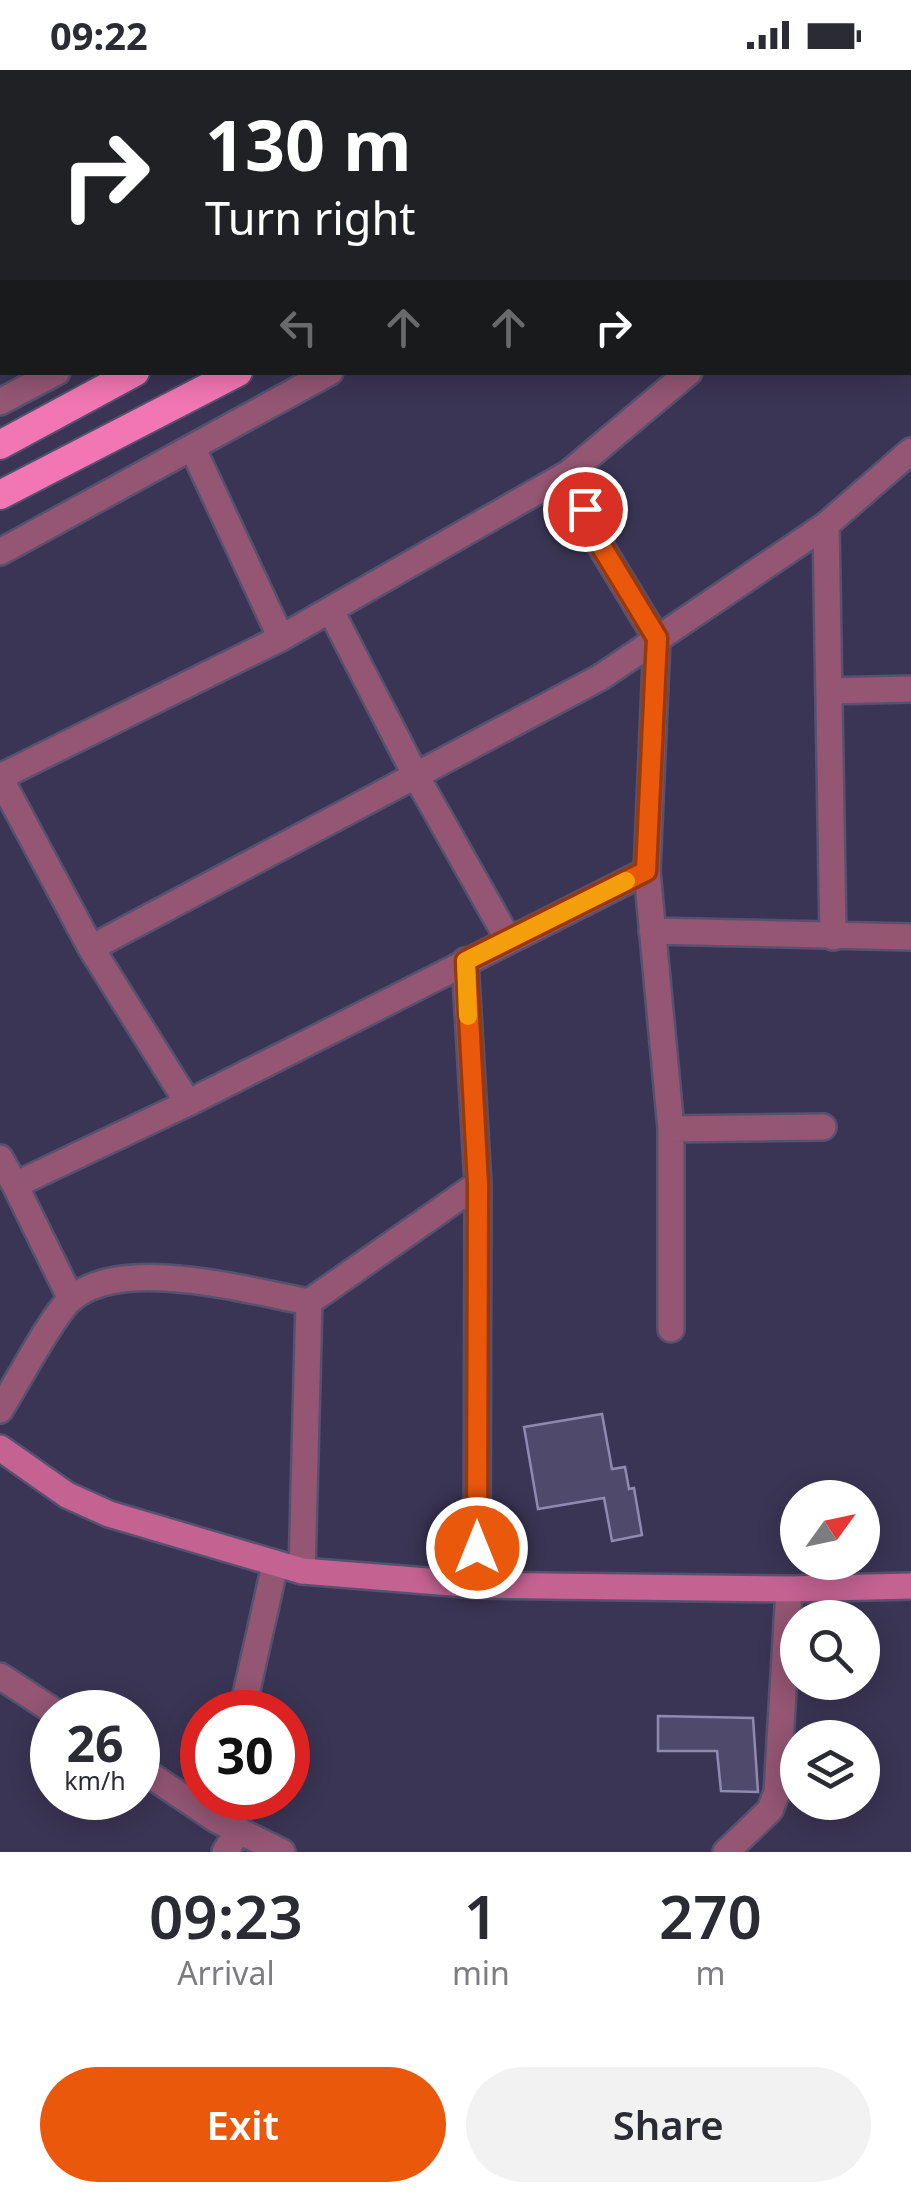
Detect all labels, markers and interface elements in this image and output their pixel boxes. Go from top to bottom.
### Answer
text: 09:22 [50,9,148,61]
text: 130 m [205,96,412,192]
icon: right [40,110,170,240]
text: Turn right [205,187,416,248]
icon: left [271,300,326,355]
icon: ahead [376,300,431,355]
icon: ahead [481,300,536,355]
icon: right [586,300,641,355]
pin [543,467,628,552]
icon: arrive [558,482,613,537]
north arrow [780,1480,880,1580]
map controls [780,1480,880,1820]
position arrow [425,1496,529,1600]
button: search [780,1600,880,1700]
speed limit sign: 30 [180,1690,310,1820]
text: 26 [66,1709,124,1777]
button: layers [780,1720,880,1820]
text: km/h [64,1763,126,1797]
text: 09:23 [149,1875,303,1957]
text: 1 [464,1875,498,1957]
text: 270 [659,1875,762,1957]
text: Arrival [177,1951,275,1994]
text: min [452,1951,510,1994]
text: m [695,1951,725,1994]
button: Exit [40,2067,446,2182]
button: Share [466,2067,871,2182]

